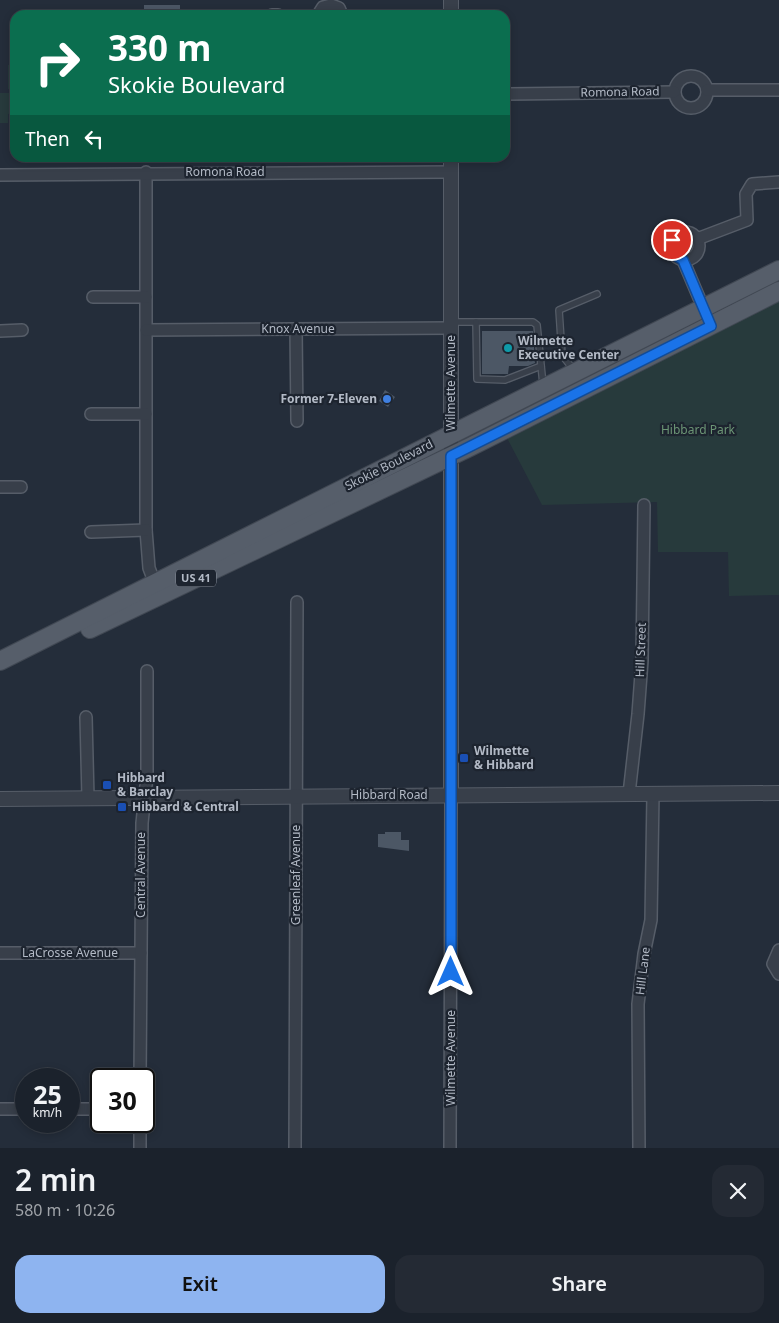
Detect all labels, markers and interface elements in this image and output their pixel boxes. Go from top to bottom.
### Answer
text: 330 m [108,24,211,71]
icon: right [25,30,90,95]
text: Skokie Boulevard [108,69,285,99]
street label: Romona Road [580,82,660,101]
icon: left [80,125,108,153]
text: Then [25,126,70,152]
street label: Romona Road [185,163,265,180]
pin [651,219,693,261]
icon: arrive [658,226,686,254]
street label: Knox Avenue [261,320,335,337]
place label: Wilmette Executive Center [518,332,620,363]
street label: Wilmette Avenue [442,335,459,431]
marker: Wilmette Executive Center [502,342,514,354]
place label: Former 7-Eleven [280,390,377,407]
marker: Former 7-Eleven [381,393,393,405]
park label: Hibbard Park [661,421,736,438]
street label: Skokie Boulevard [342,435,436,494]
road number: US 41 [176,570,216,586]
street label: Hill Street [631,622,650,678]
place label: Wilmette & Hibbard [474,742,534,773]
marker: Wilmette & Hibbard [458,752,470,764]
place label: Hibbard & Barclay [117,769,173,800]
marker: Hibbard & Barclay [101,779,113,791]
street label: Hibbard Road [350,786,428,803]
place label: Hibbard & Central [132,798,239,815]
marker: Hibbard & Central [116,801,128,813]
street label: Greenleaf Avenue [287,825,304,925]
street label: Central Avenue [132,832,149,918]
street label: LaCrosse Avenue [22,944,118,961]
position arrow [424,945,476,997]
street label: Hill Lane [631,946,654,996]
street label: Wilmette Avenue [442,1010,459,1106]
speed limit sign: 30 [90,1068,155,1133]
text: 25 [33,1077,62,1111]
text: km/h [33,1104,62,1121]
text: 2 min [15,1159,96,1200]
button: close [712,1165,764,1217]
text: 580 m · 10:26 [15,1199,115,1221]
button: Exit [15,1255,385,1313]
button: Share [395,1255,764,1313]

